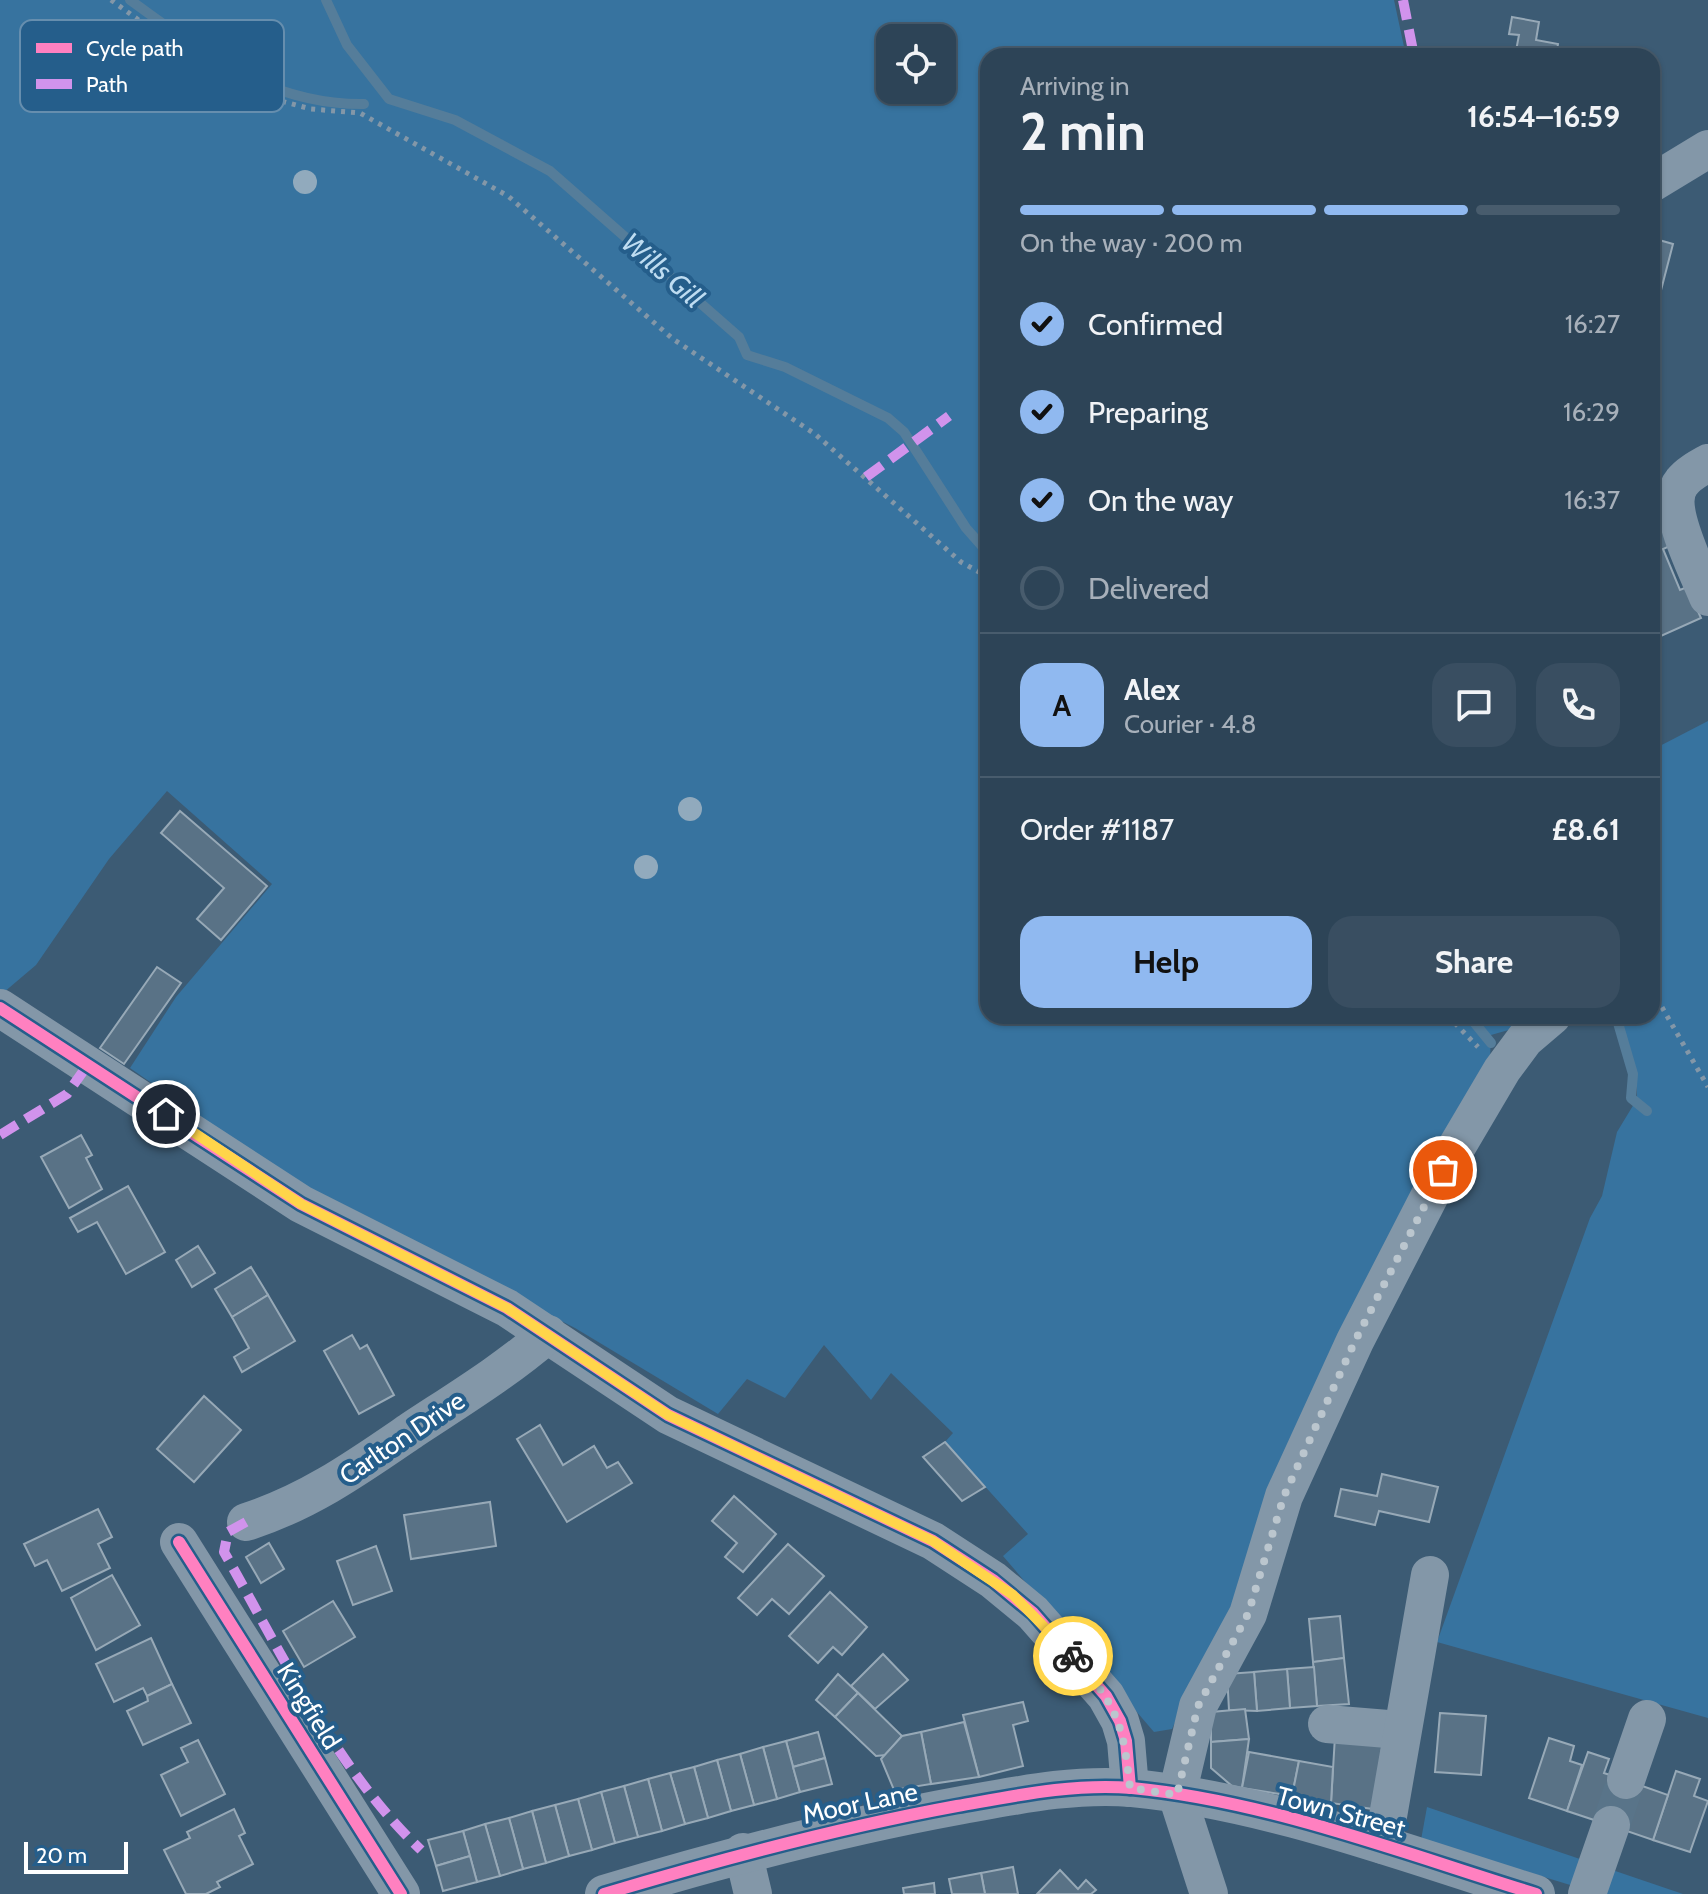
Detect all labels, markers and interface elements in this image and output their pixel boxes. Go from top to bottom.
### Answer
legend [20,20,284,112]
map controls [876,24,956,104]
button: locate [876,24,956,104]
text: Cycle path [86,35,184,62]
text: Arriving in [1020,70,1130,102]
text: Path [86,71,128,98]
text: 16:54–16:59 [1467,98,1620,135]
text: 2 min [1020,100,1146,163]
water label: Wills Gill [615,225,711,315]
text: On the way · 200 m [1020,227,1243,259]
icon: check [1020,302,1064,346]
text: Confirmed [1088,306,1223,343]
text: 16:27 [1565,308,1620,340]
icon: check [1020,390,1064,434]
text: Preparing [1088,394,1208,431]
text: 16:29 [1563,396,1620,428]
icon: check [1020,478,1064,522]
text: On the way [1088,482,1233,519]
text: 16:37 [1564,484,1620,516]
text: Delivered [1088,570,1209,607]
button: chat [1432,663,1516,747]
button: phone [1536,663,1620,747]
text: Alex [1124,671,1180,708]
text: A [1053,687,1071,724]
text: Courier · 4.8 [1124,708,1257,740]
text: Order #1187 [1020,811,1174,848]
text: £8.61 [1552,811,1620,848]
button: Help [1020,916,1312,1008]
button: Share [1328,916,1620,1008]
pin [132,1080,200,1148]
icon: home [144,1092,188,1136]
pin [1409,1136,1477,1204]
icon: bag [1421,1148,1465,1192]
street label: Carlton Drive [333,1384,471,1492]
courier [1033,1616,1113,1696]
icon: bike [1051,1634,1095,1678]
street label: Kingfield [270,1657,348,1755]
street label: Moor Lane [800,1775,920,1831]
street label: Town Street [1273,1779,1409,1845]
scale bar [24,1838,128,1874]
text: 20 m [36,1842,87,1869]

